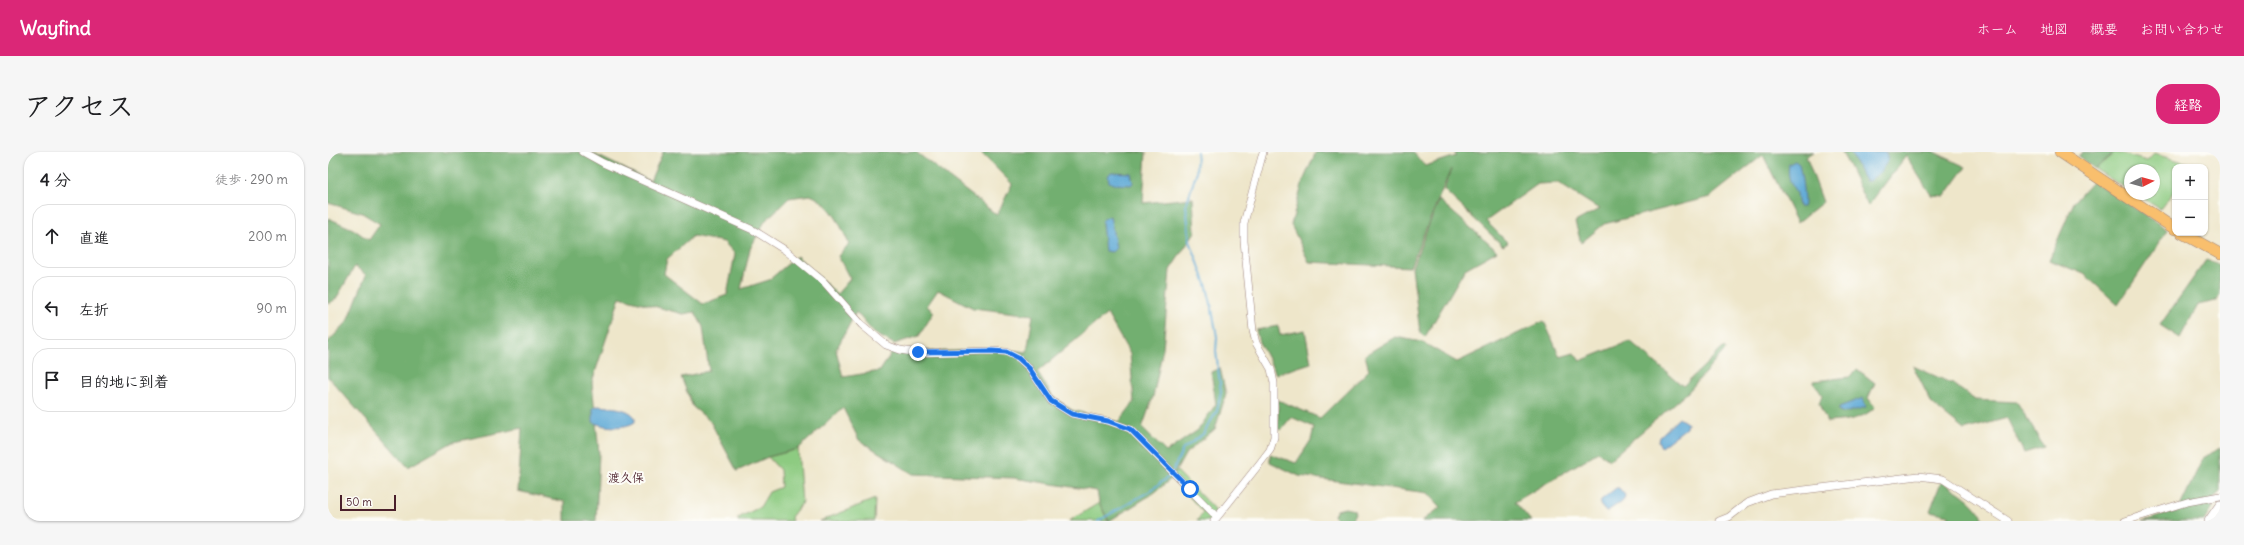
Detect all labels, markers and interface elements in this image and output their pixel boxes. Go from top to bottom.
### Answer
text: Wayfind [20,16,91,40]
text: ホーム [1977,20,2018,38]
text: 地図 [2040,20,2068,38]
text: 概要 [2090,20,2118,38]
text: お問い合わせ [2140,20,2224,38]
button: 経路 [2156,84,2220,124]
text: アクセス [24,88,134,124]
north arrow [2124,164,2160,200]
map controls [2172,164,2208,236]
button: + [2172,164,2208,200]
text: 4 分 [40,169,71,191]
text: 徒歩 · 290 m [215,171,288,188]
button: − [2172,200,2208,236]
icon: ahead [41,225,63,247]
text: 直進 [79,228,109,247]
text: 200 m [248,228,287,245]
icon: left [41,297,63,319]
text: 左折 [79,300,109,319]
text: 90 m [256,300,287,317]
route end [909,343,927,361]
icon: arrive [41,369,63,391]
text: 目的地に到着 [79,372,169,391]
district label: 渡久保 [608,470,644,485]
route start [1181,480,1199,498]
scale bar [340,493,396,512]
text: 50 m [346,495,372,509]

